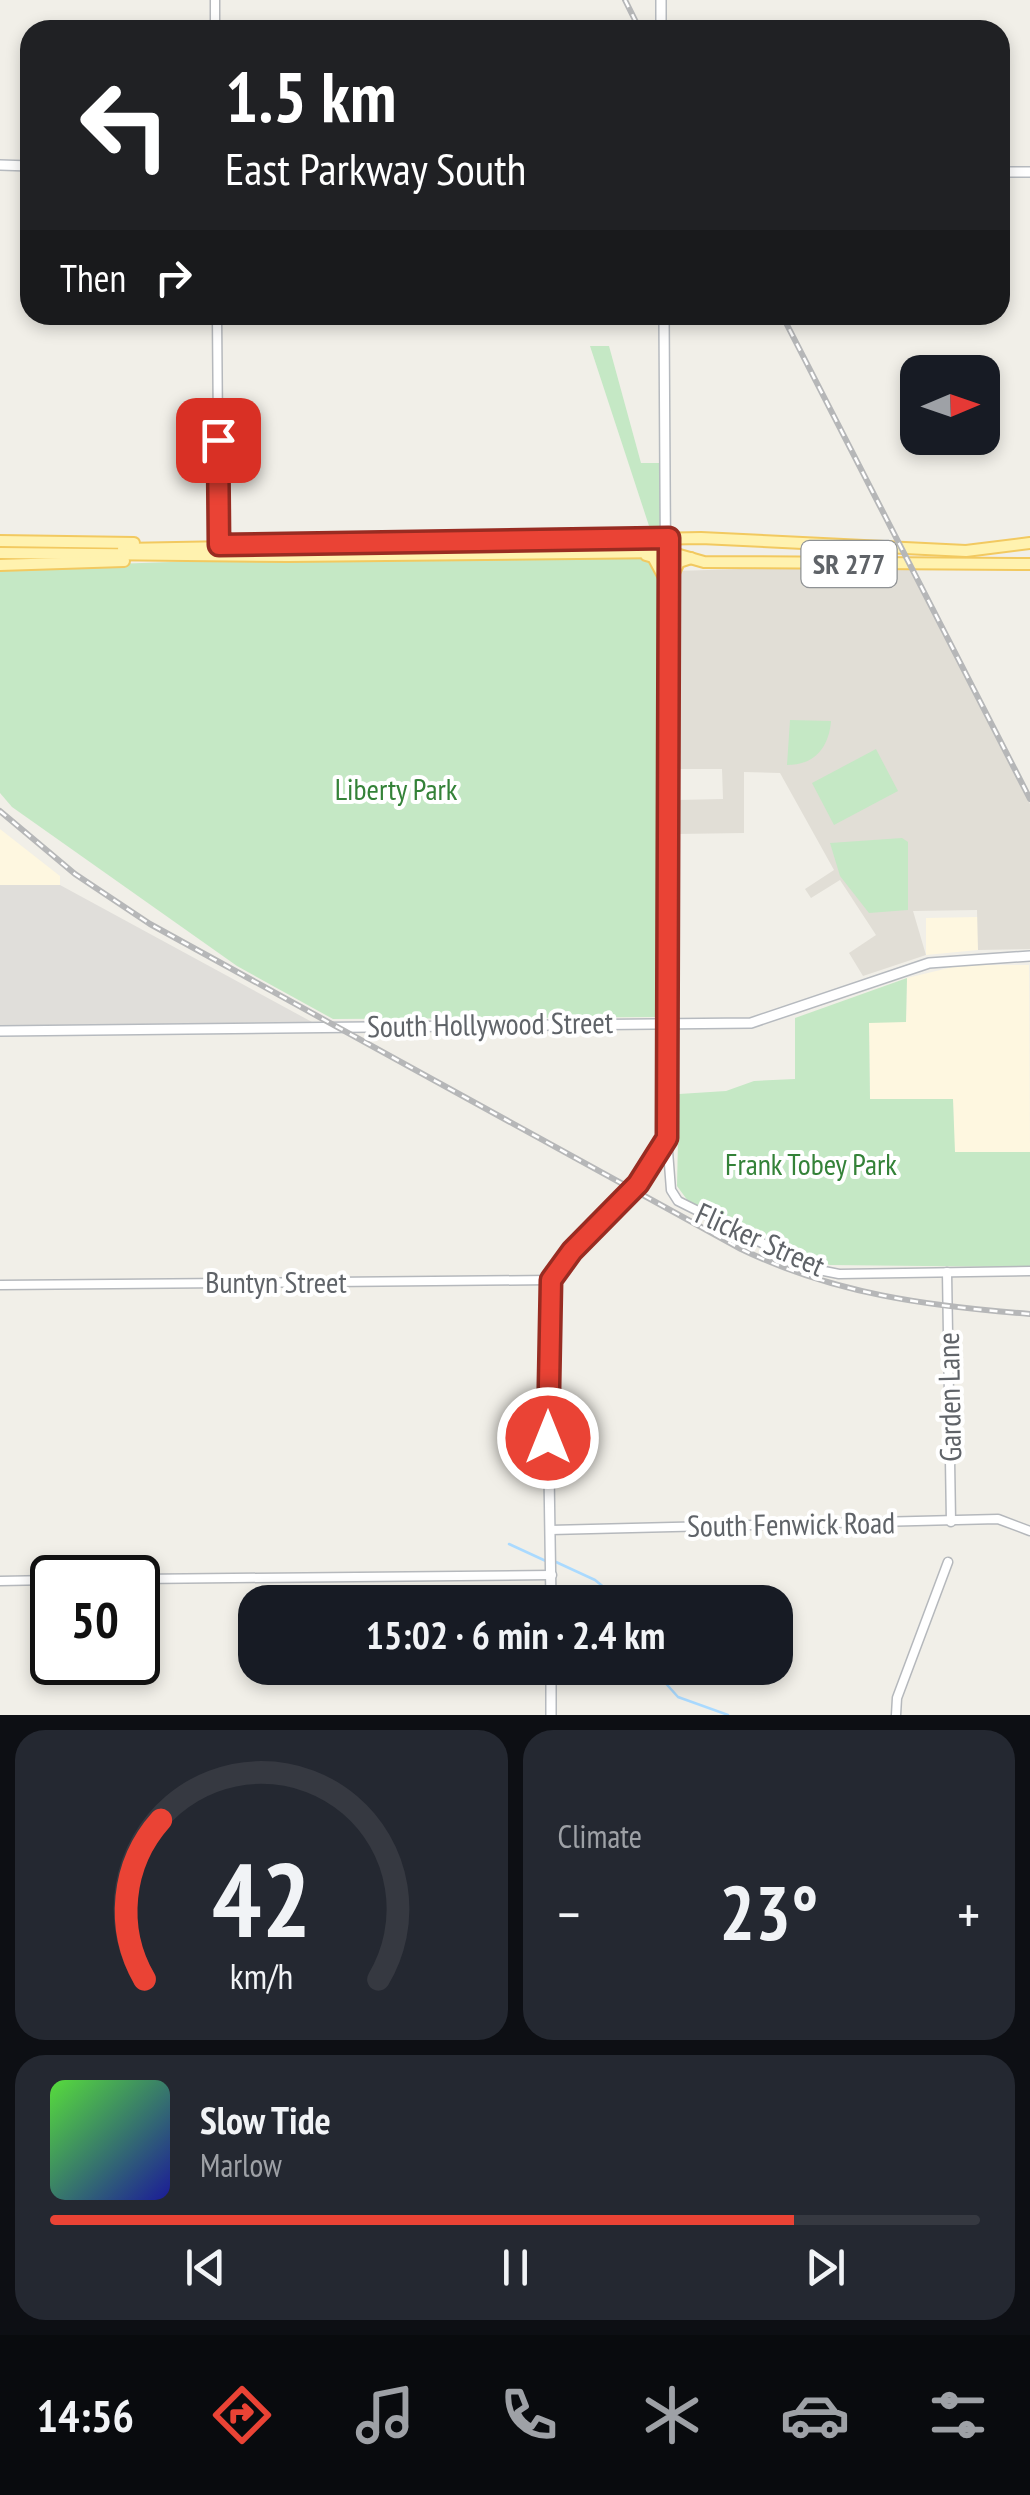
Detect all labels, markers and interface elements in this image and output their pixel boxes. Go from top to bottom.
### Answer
text: 1.5 km [225,51,396,141]
icon: left [60,60,190,190]
text: East Parkway South [225,139,526,197]
icon: right [146,250,201,305]
text: Then [60,253,126,302]
north arrow [900,355,1000,455]
map controls [900,355,1000,455]
pin [176,398,261,483]
icon: arrive [191,413,246,468]
road number: SR 277 [802,541,896,587]
park label: Liberty Park [335,769,458,808]
street label: South Hollywood Street [367,1002,614,1045]
park label: Frank Tobey Park [725,1144,897,1183]
street label: Flicker Street [690,1193,832,1285]
street label: Buntyn Street [205,1262,347,1301]
street label: Garden Lane [928,1332,969,1462]
position arrow [496,1386,600,1490]
street label: South Fenwick Road [687,1502,895,1545]
speed limit sign: 50 [30,1555,160,1685]
text: 15:02 · 6 min · 2.4 km [366,1610,665,1659]
text: Climate [558,1815,642,1857]
text: 42 [212,1831,311,1966]
text: 23° [719,1864,818,1961]
text: − [558,1878,580,1949]
text: + [957,1878,980,1949]
text: km/h [230,1953,293,1999]
text: Slow Tide [200,2095,331,2144]
text: Marlow [200,2144,282,2186]
icon: previous [178,2240,233,2295]
icon: pause [488,2240,543,2295]
icon: next [798,2240,853,2295]
icon: directions [207,2380,277,2450]
icon: music [350,2380,420,2450]
icon: phone [494,2380,564,2450]
icon: climate [637,2380,707,2450]
icon: car [780,2380,850,2450]
icon: filters [923,2380,993,2450]
text: 14:56 [37,2386,134,2444]

